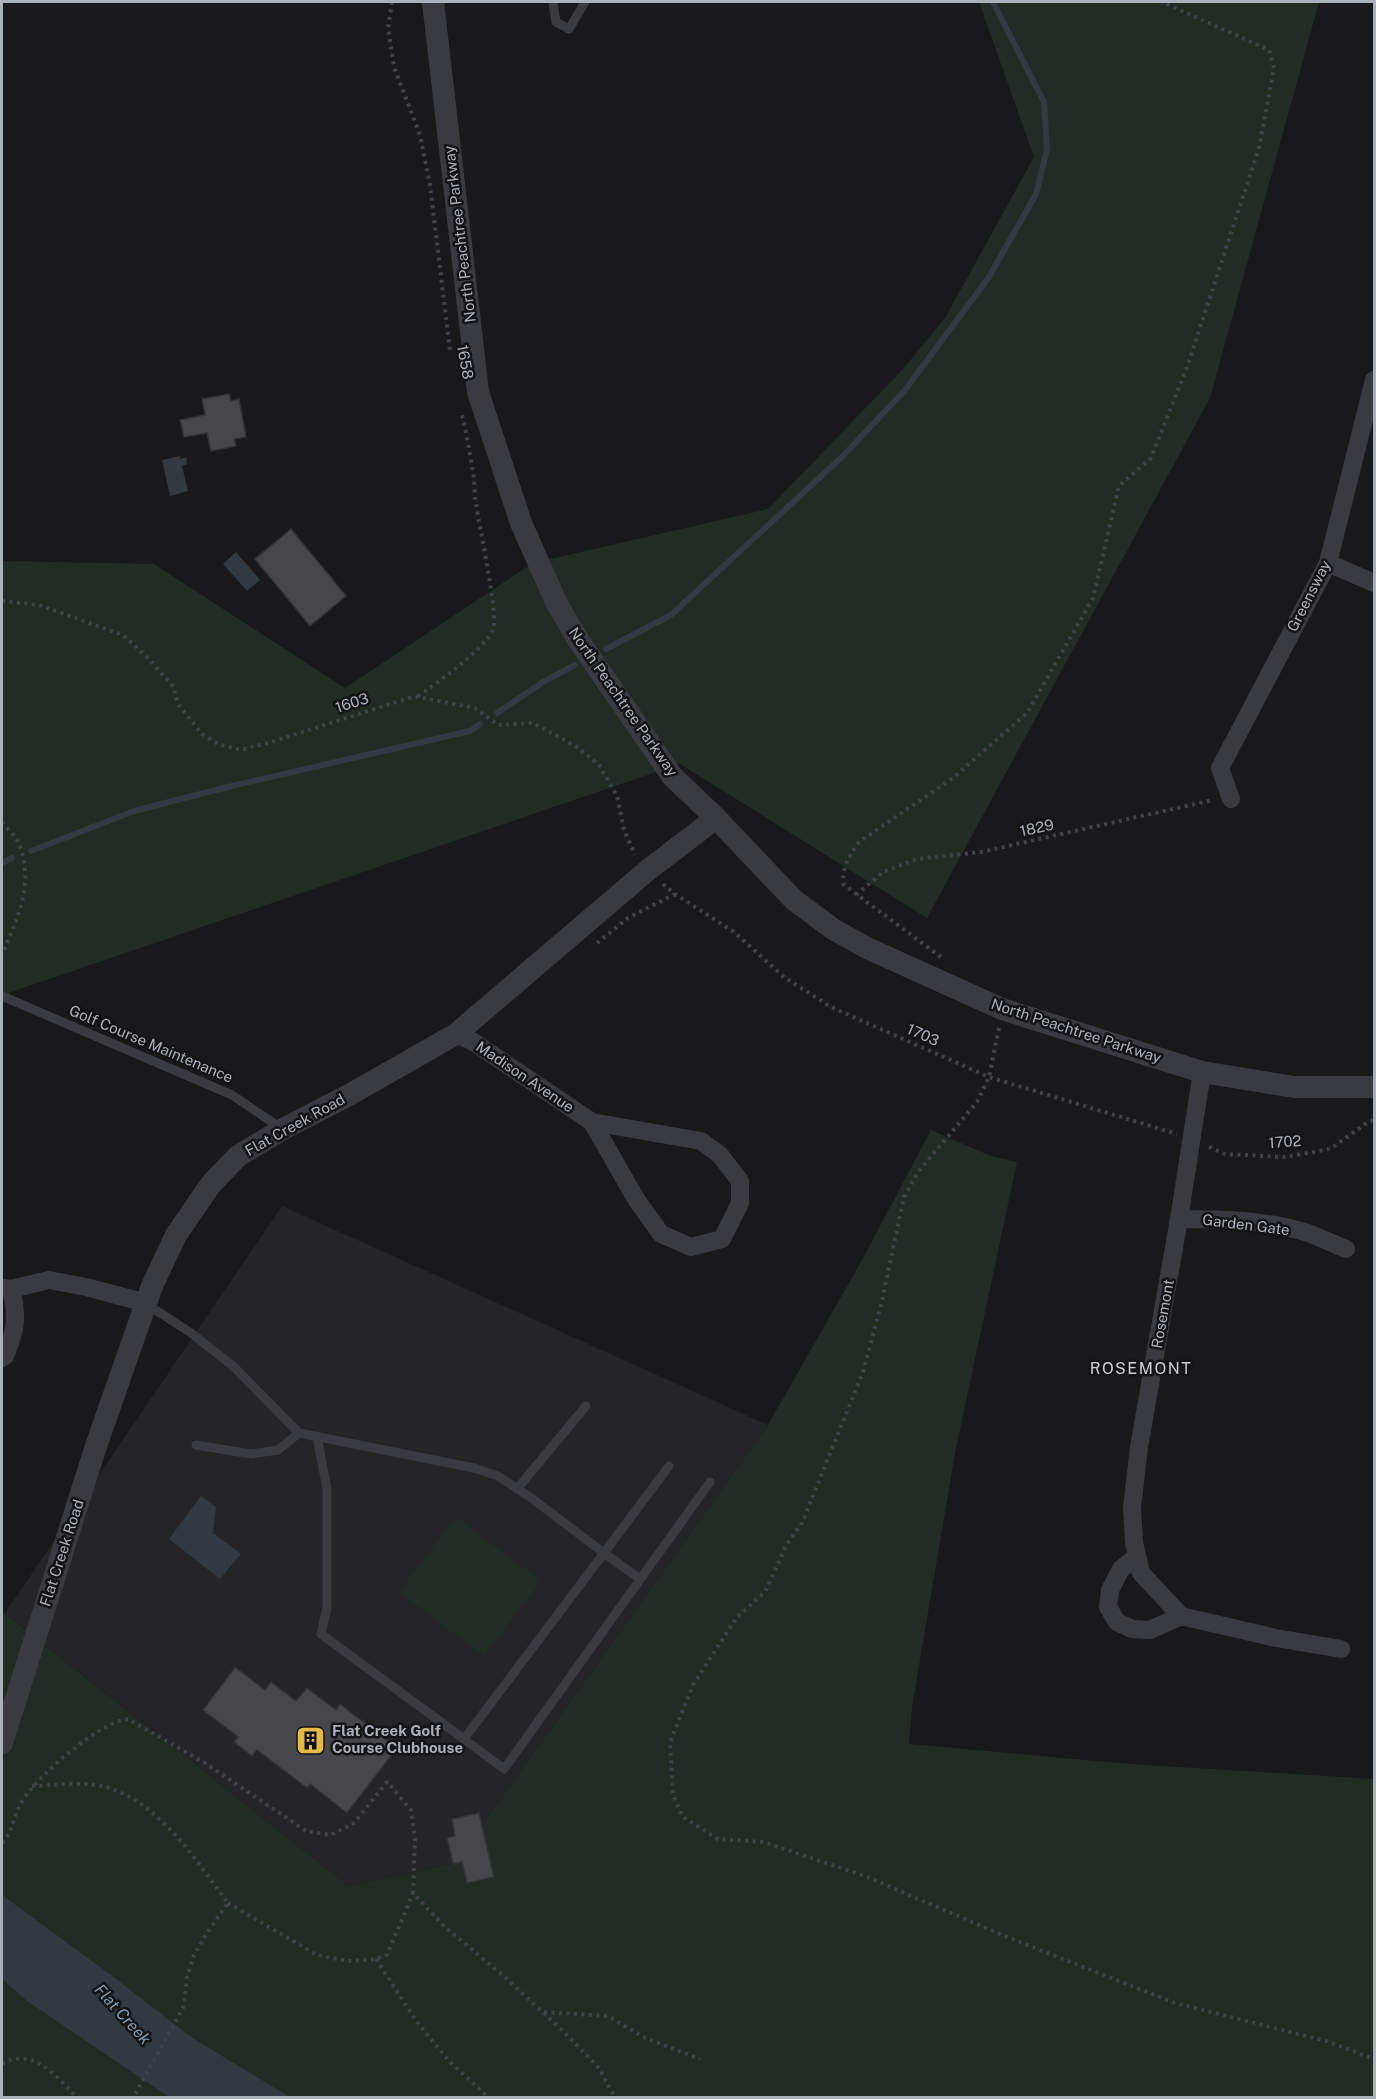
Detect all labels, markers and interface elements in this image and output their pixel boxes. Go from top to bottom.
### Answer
street label: North Peachtree Parkway [440,145,479,323]
street label: 1658 [454,343,477,381]
street label: Greensway [1283,557,1334,634]
street label: North Peachtree Parkway [565,624,681,779]
street label: 1603 [333,689,371,716]
street label: 1829 [1018,816,1055,839]
street label: North Peachtree Parkway [989,995,1163,1066]
street label: Golf Course Maintenance [67,1001,236,1086]
street label: 1703 [905,1020,942,1049]
street label: Madison Avenue [473,1038,577,1116]
street label: Flat Creek Road [242,1090,348,1159]
street label: 1702 [1268,1132,1302,1151]
street label: Garden Gate [1201,1211,1291,1238]
street label: Rosemont [1148,1278,1177,1350]
district label: ROSEMONT [1090,1359,1192,1378]
street label: Flat Creek Road [36,1497,87,1608]
place label: Flat Creek Golf Course Clubhouse [332,1722,463,1756]
building icon: Flat Creek Golf Course Clubhouse [295,1724,327,1756]
water label: Flat Creek [91,1980,155,2049]

